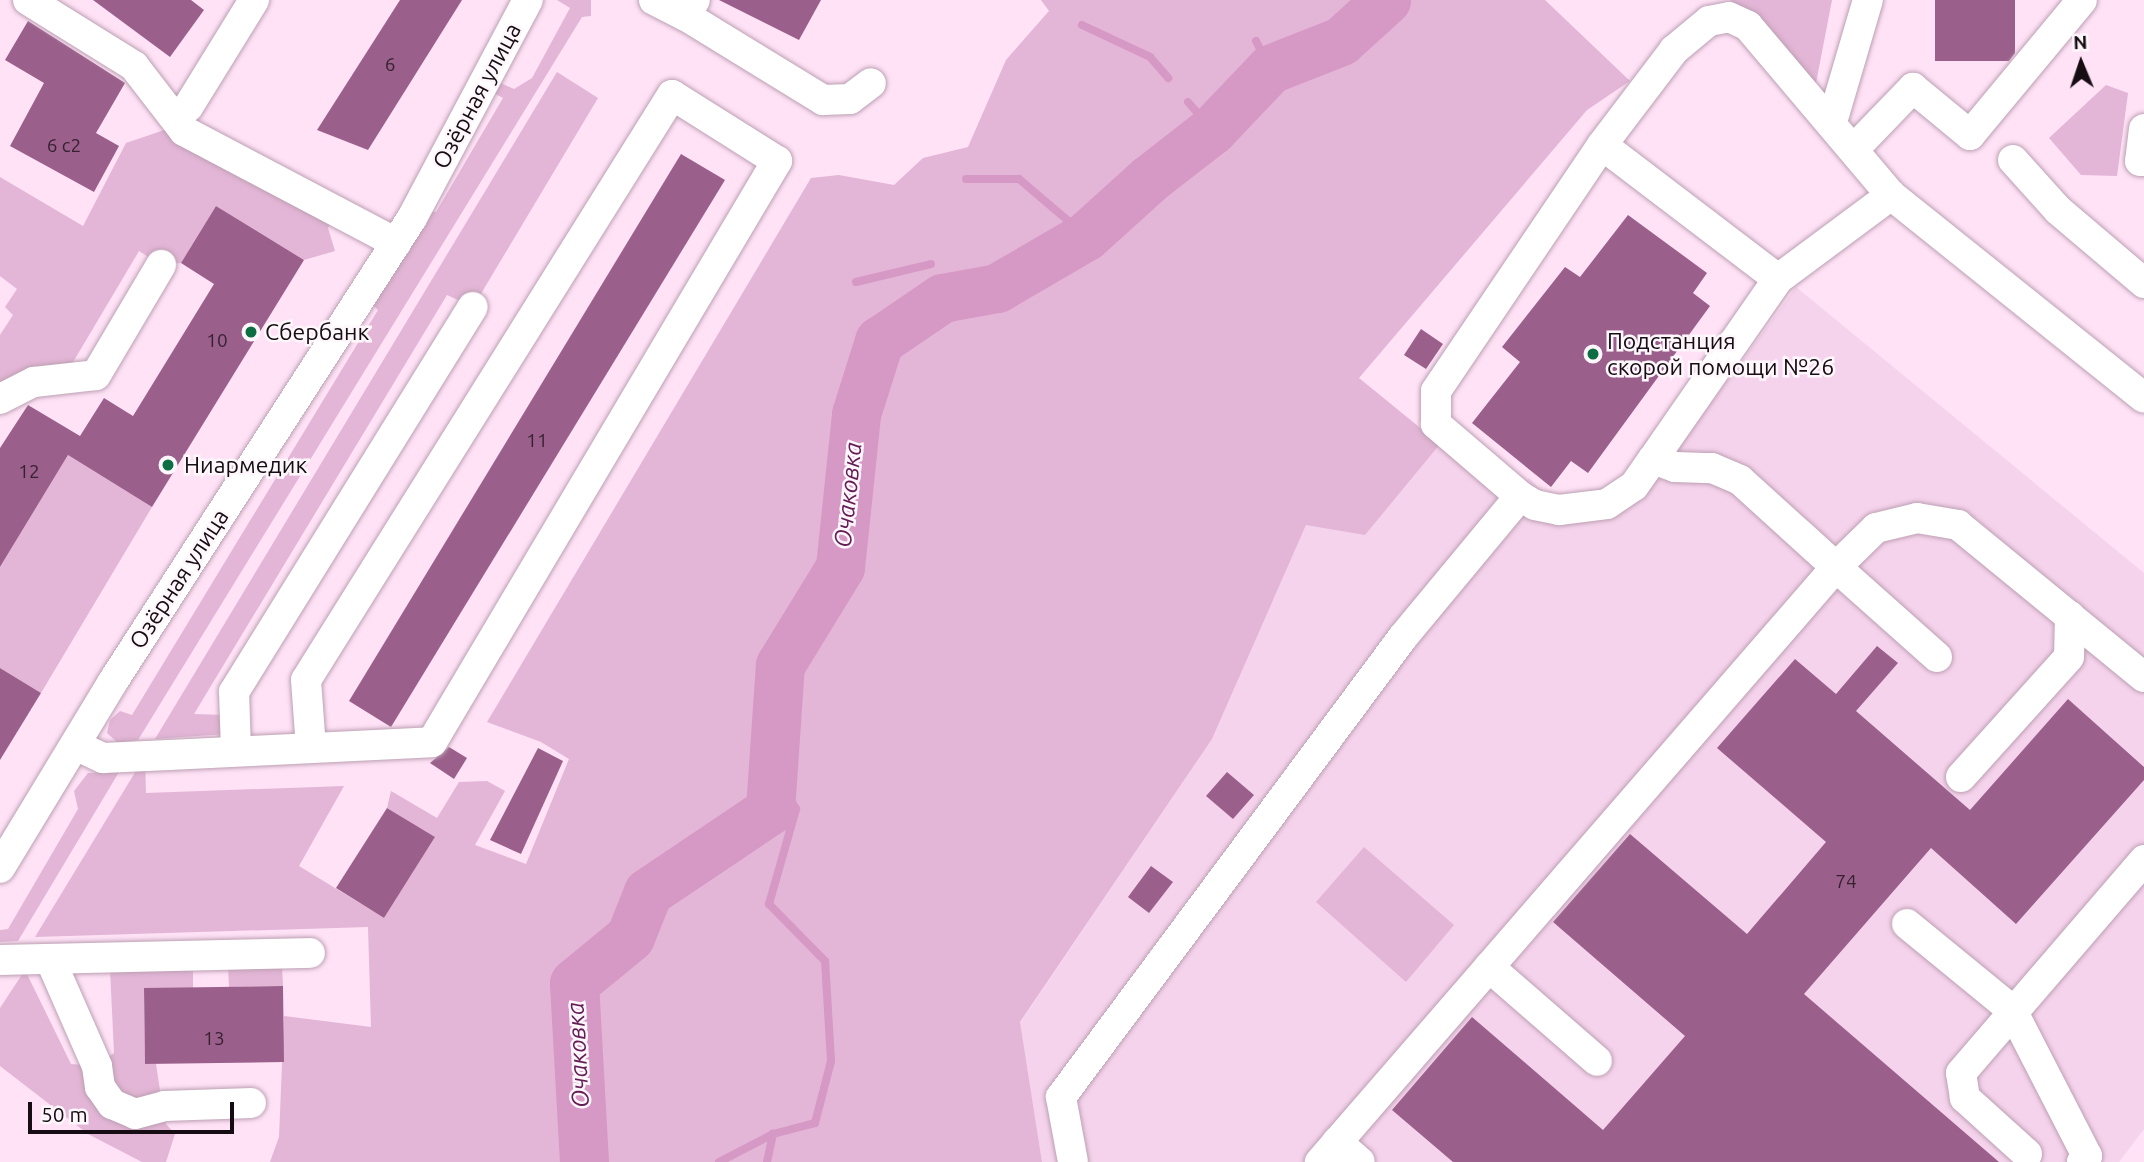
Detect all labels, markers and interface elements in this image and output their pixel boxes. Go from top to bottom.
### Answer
street label: Озёрная улица [427,19,527,173]
north arrow [2046,28,2116,98]
text: N [2073,31,2088,53]
house number: 6 [385,54,395,76]
house number: 6 с2 [47,135,81,157]
place label: Сбербанк [265,318,369,346]
marker: Сбербанк [243,324,259,340]
place label: Подстанция скорой помощи №26 [1607,327,1834,381]
house number: 10 [206,330,228,352]
marker: Подстанция скорой помощи №26 [1585,346,1601,362]
house number: 11 [526,430,548,452]
water label: Очаковка [828,441,868,549]
place label: Ниармедик [184,451,307,479]
marker: Ниармедик [158,455,178,475]
house number: 12 [18,461,40,483]
street label: Озёрная улица [124,504,234,654]
house number: 74 [1835,871,1857,893]
water label: Очаковка [561,1001,595,1109]
house number: 13 [203,1028,225,1050]
scale bar [32,1088,238,1132]
text: 50 m [41,1102,88,1126]

